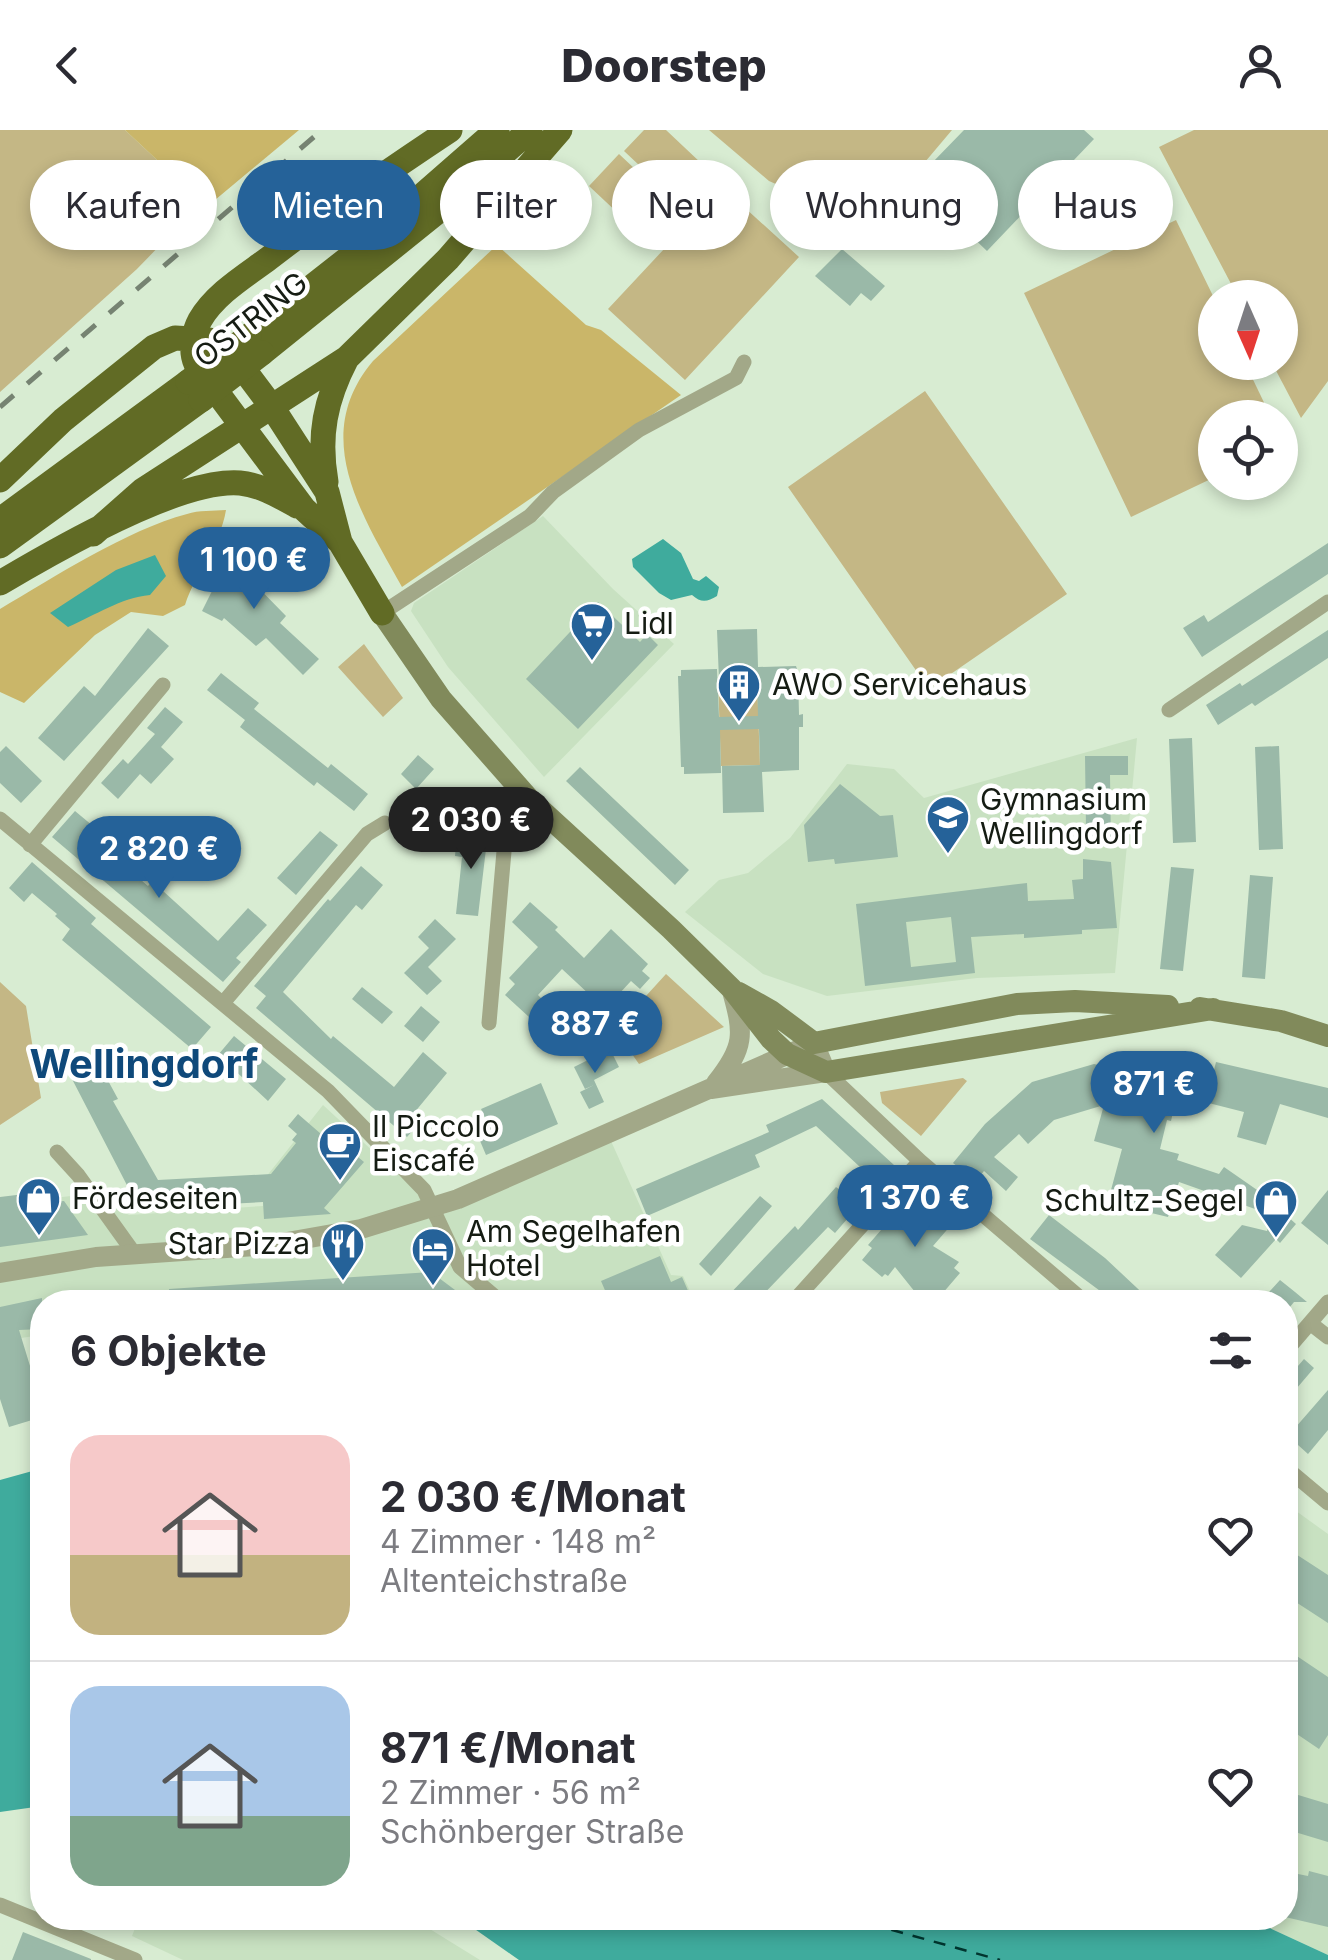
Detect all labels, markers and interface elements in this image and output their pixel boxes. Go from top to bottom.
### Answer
icon: back [40,38,95,93]
text: Doorstep [561,38,767,93]
icon: person [1233,38,1288,93]
chip: Kaufen [30,160,217,250]
chip: Mieten [237,160,420,250]
chip: Filter [440,160,592,250]
chip: Neu [612,160,750,250]
chip: Wohnung [770,160,998,250]
chip: Haus [1018,160,1173,250]
street label: OSTRING [187,264,314,375]
north arrow [1198,280,1298,380]
map controls [1198,280,1298,500]
button: locate [1198,400,1298,500]
pin: 1 100 € [162,527,346,612]
text: 1 100 € [200,540,308,579]
supermarket icon: Lidl [569,601,615,662]
place label: Lidl [624,605,674,641]
building icon: AWO Servicehaus [716,662,762,723]
place label: AWO Servicehaus [772,666,1027,702]
place label: Gymnasium Wellingdorf [980,781,1147,851]
pin: 2 030 € [379,787,563,872]
school or university icon: Gymnasium Wellingdorf [925,794,971,855]
text: 2 030 € [410,800,532,839]
pin: 2 820 € [67,816,251,901]
text: 2 820 € [99,829,219,868]
pin: 887 € [525,991,665,1076]
text: 887 € [550,1004,640,1043]
district label: Wellingdorf [30,1039,258,1088]
pin: 871 € [1084,1051,1224,1136]
text: 871 € [1113,1064,1195,1103]
place label: Il Piccolo Eiscafé [372,1108,500,1178]
cafe icon: Il Piccolo Eiscafé [317,1121,363,1182]
pin: 1 370 € [823,1165,1007,1250]
shop icon: Fördeseiten [16,1176,62,1237]
text: 1 370 € [859,1178,971,1217]
shop icon: Schultz-Segel [1253,1178,1299,1239]
place label: Fördeseiten [72,1180,239,1216]
place label: Schultz-Segel [1044,1182,1244,1218]
place label: Am Segelhafen Hotel [466,1213,681,1283]
restaurant icon: Star Pizza [320,1221,366,1282]
place label: Star Pizza [168,1225,310,1261]
hotel icon: Am Segelhafen Hotel [410,1226,456,1287]
icon: filters [1203,1323,1258,1378]
text: 6 Objekte [70,1325,267,1376]
text: 2 030 €/Monat [380,1471,686,1522]
icon: home [150,1475,270,1595]
icon: heart [1203,1508,1258,1563]
text: 4 Zimmer · 148 m² [380,1522,656,1561]
text: Altenteichstraße [380,1561,628,1600]
text: 871 €/Monat [380,1722,636,1773]
icon: home [150,1726,270,1846]
icon: heart [1203,1759,1258,1814]
text: 2 Zimmer · 56 m² [380,1773,641,1812]
text: Schönberger Straße [380,1812,684,1851]

